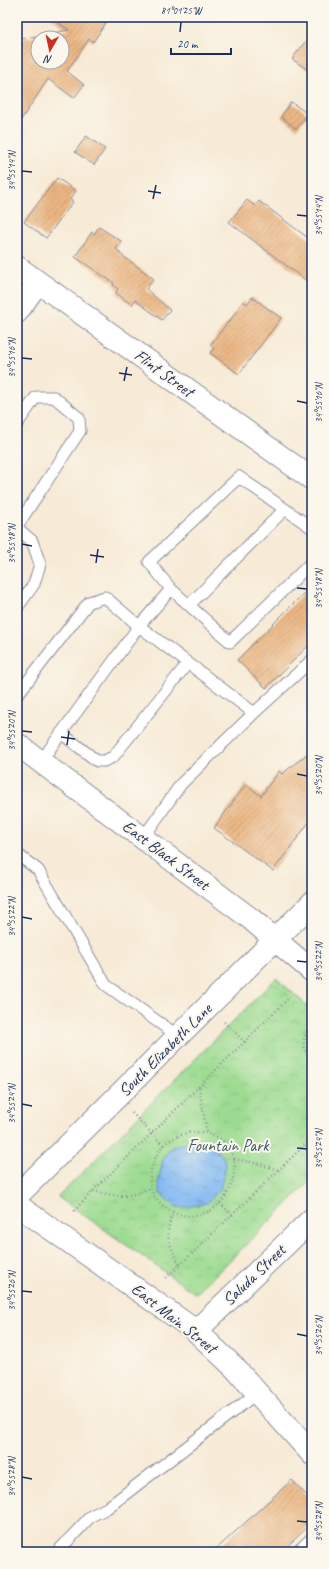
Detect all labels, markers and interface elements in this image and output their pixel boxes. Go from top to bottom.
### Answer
text: 81°01'25"W [161,4,203,17]
north arrow [30,30,70,70]
scale bar [171,30,231,56]
text: 20 m [177,36,199,52]
text: N [42,52,53,67]
text: 34°55'14"N [5,149,18,191]
text: 34°55'14"N [312,194,325,236]
text: 34°55'16"N [5,336,18,378]
street label: Flint Street [130,344,200,403]
text: 34°55'16"N [312,381,325,423]
text: 34°55'18"N [5,522,18,564]
text: 34°55'18"N [312,567,325,609]
text: 34°55'20"N [5,709,18,751]
text: 34°55'20"N [312,754,325,796]
street label: East Black Street [118,815,216,896]
text: 34°55'22"N [5,895,18,937]
text: 34°55'22"N [312,940,325,982]
street label: South Elizabeth Lane [114,998,217,1101]
text: 34°55'24"N [5,1082,18,1124]
text: 34°55'24"N [312,1127,325,1169]
park label: Fountain Park [187,1135,270,1156]
street label: Saluda Street [218,1238,291,1310]
text: 34°55'26"N [5,1269,18,1311]
street label: East Main Street [127,1278,223,1359]
text: 34°55'26"N [312,1314,325,1356]
text: 34°55'28"N [5,1455,18,1497]
text: 34°55'28"N [312,1500,325,1542]

